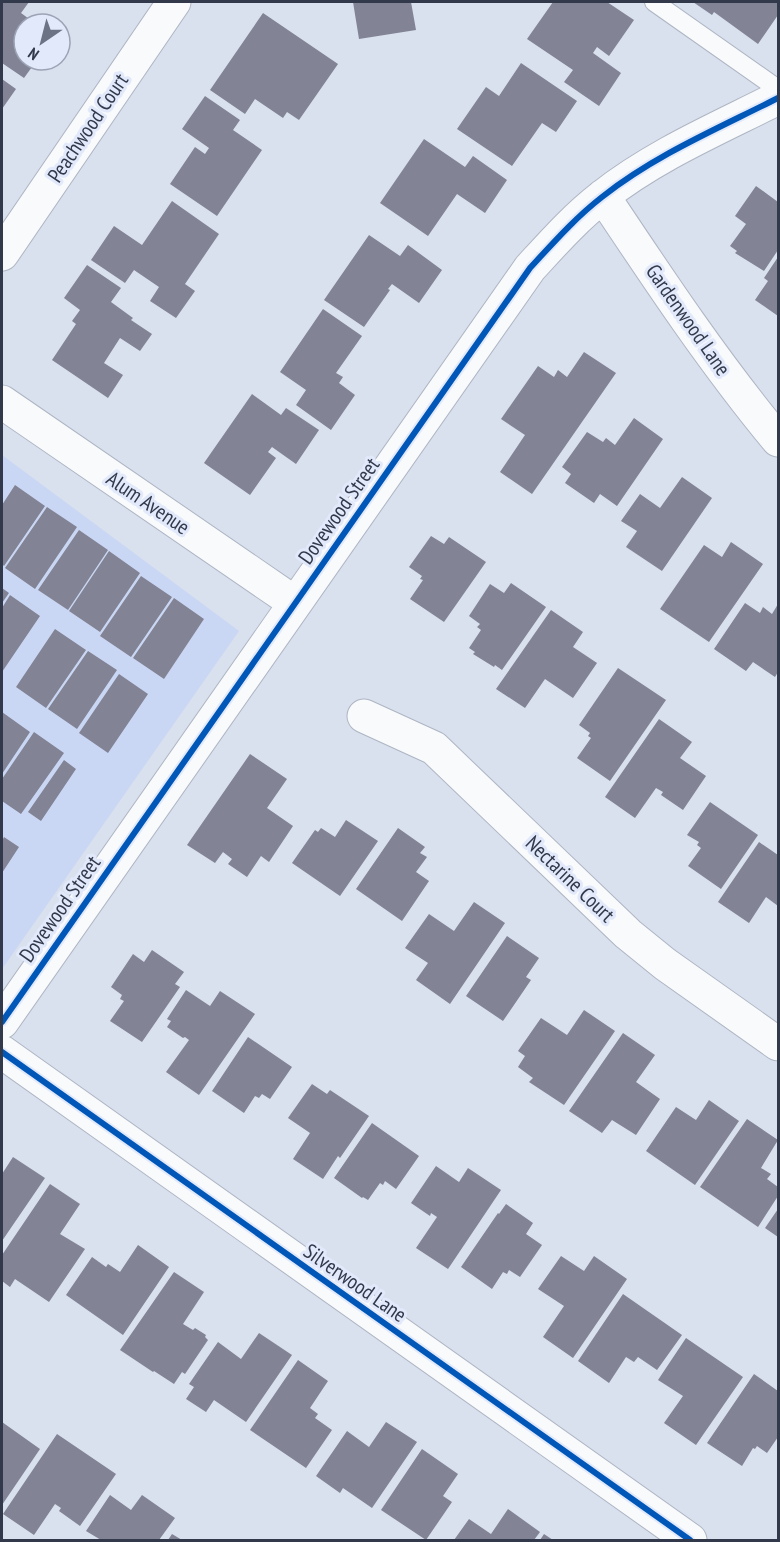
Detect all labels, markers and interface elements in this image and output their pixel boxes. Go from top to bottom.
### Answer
north arrow [12,12,72,72]
text: N [24,44,43,65]
street label: Peachwood Court [41,68,134,187]
street label: Gardenwood Lane [640,259,737,381]
street label: Dovewood Street [292,452,385,569]
street label: Alum Avenue [102,465,195,540]
street label: Nectarine Court [520,830,621,928]
street label: Dovewood Street [13,850,106,967]
street label: Silverwood Lane [299,1237,412,1328]

